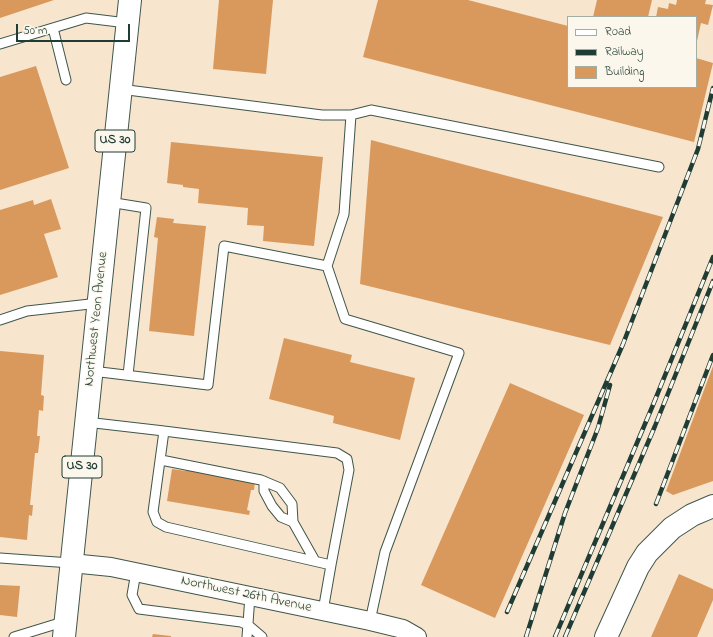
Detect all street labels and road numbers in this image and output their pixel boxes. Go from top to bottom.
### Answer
road number: US 30 [95,130,135,152]
street label: Northwest Yeon Avenue [82,251,112,387]
road number: US 30 [62,456,102,478]
street label: Northwest 26th Avenue [179,573,313,617]

